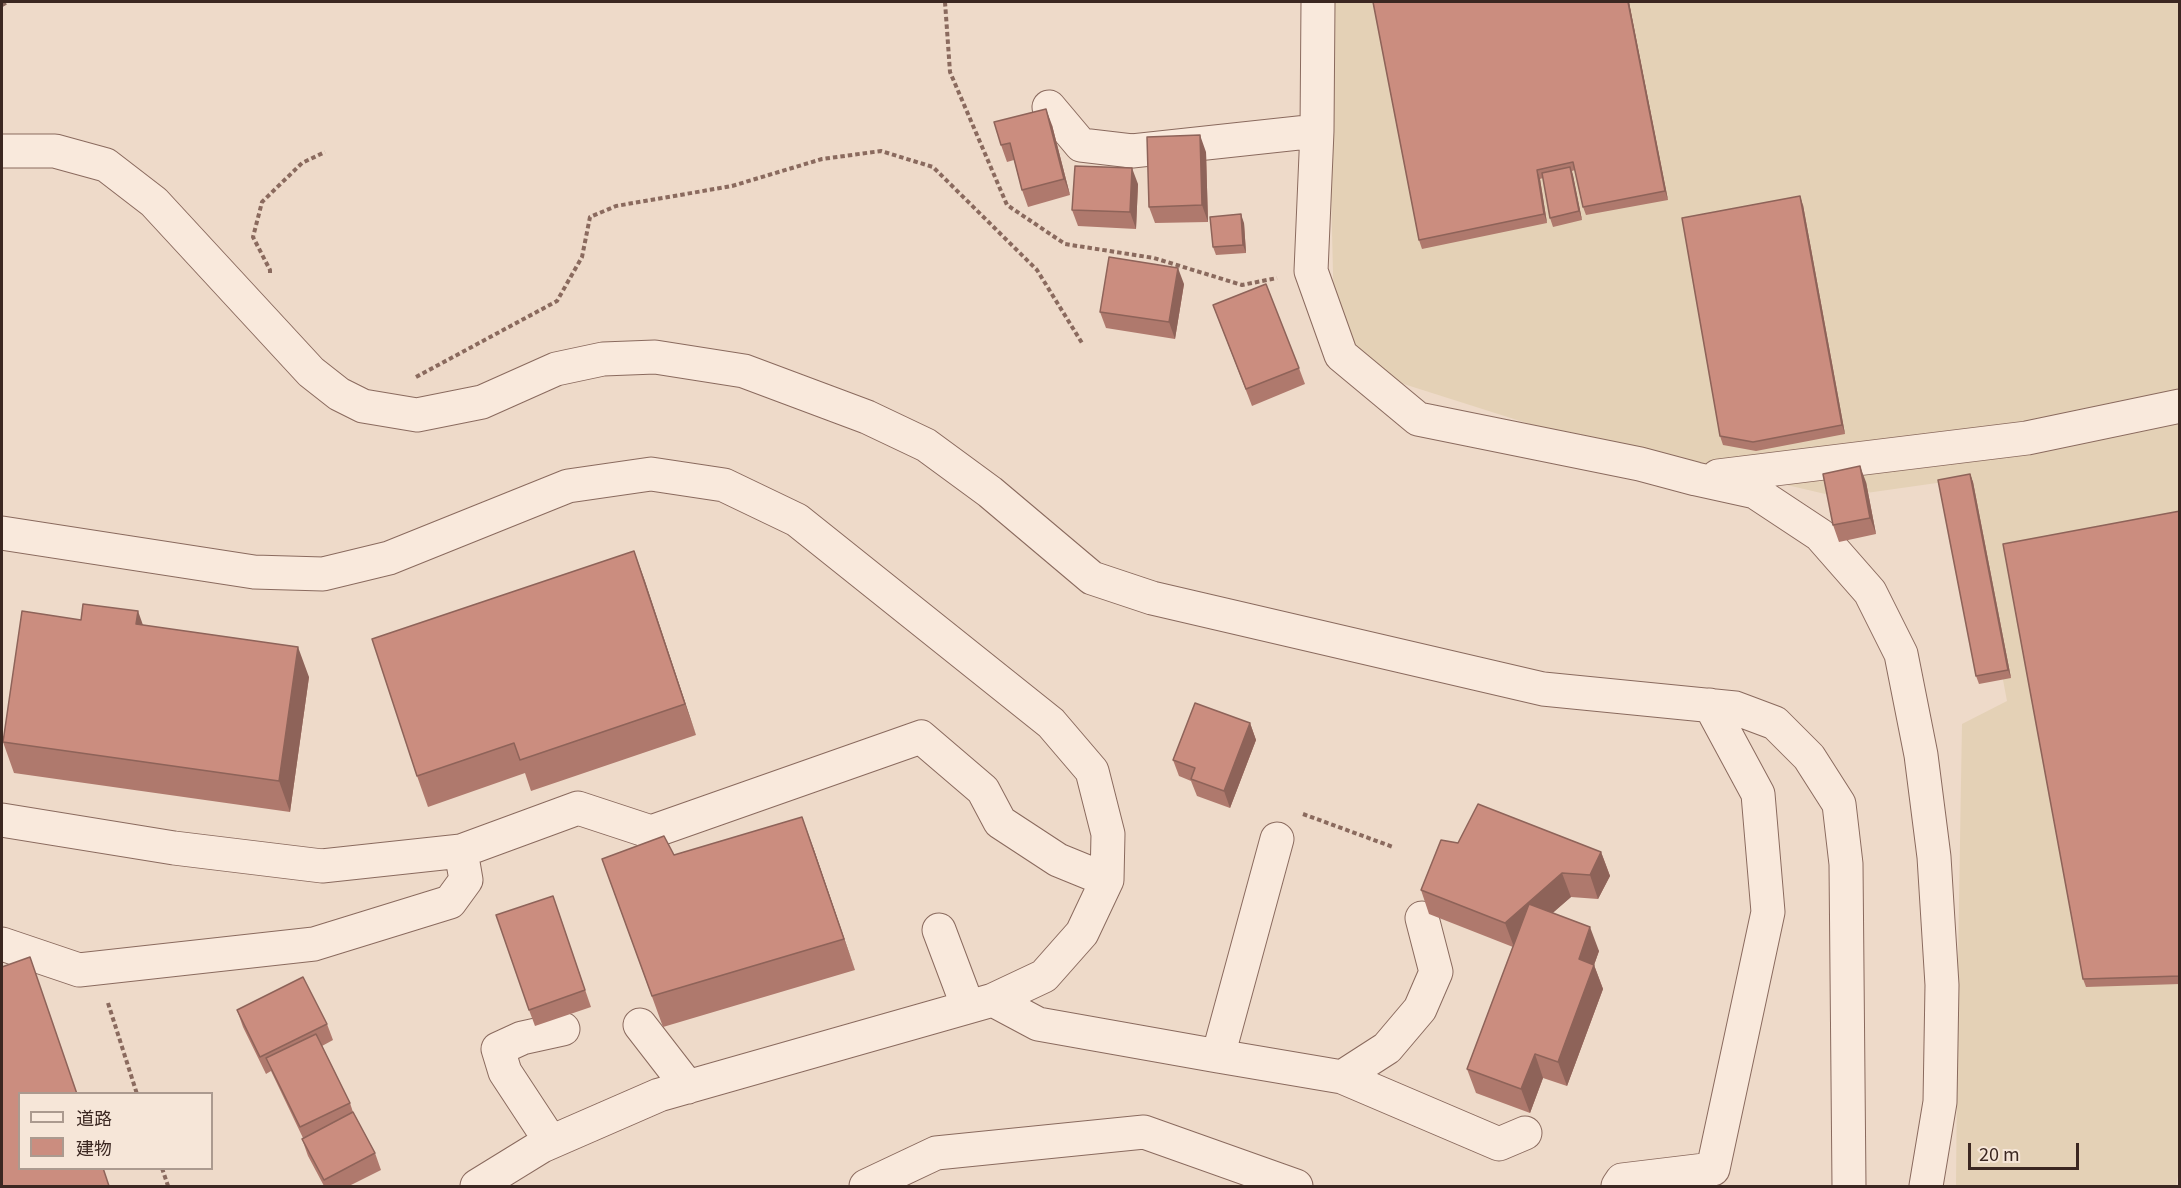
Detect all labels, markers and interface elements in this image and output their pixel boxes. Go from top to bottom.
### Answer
legend [18,1092,213,1170]
text: 道路 [76,1104,112,1130]
scale bar [1971,1131,2082,1169]
text: 建物 [76,1134,112,1160]
text: 20 m [1979,1140,2020,1166]

